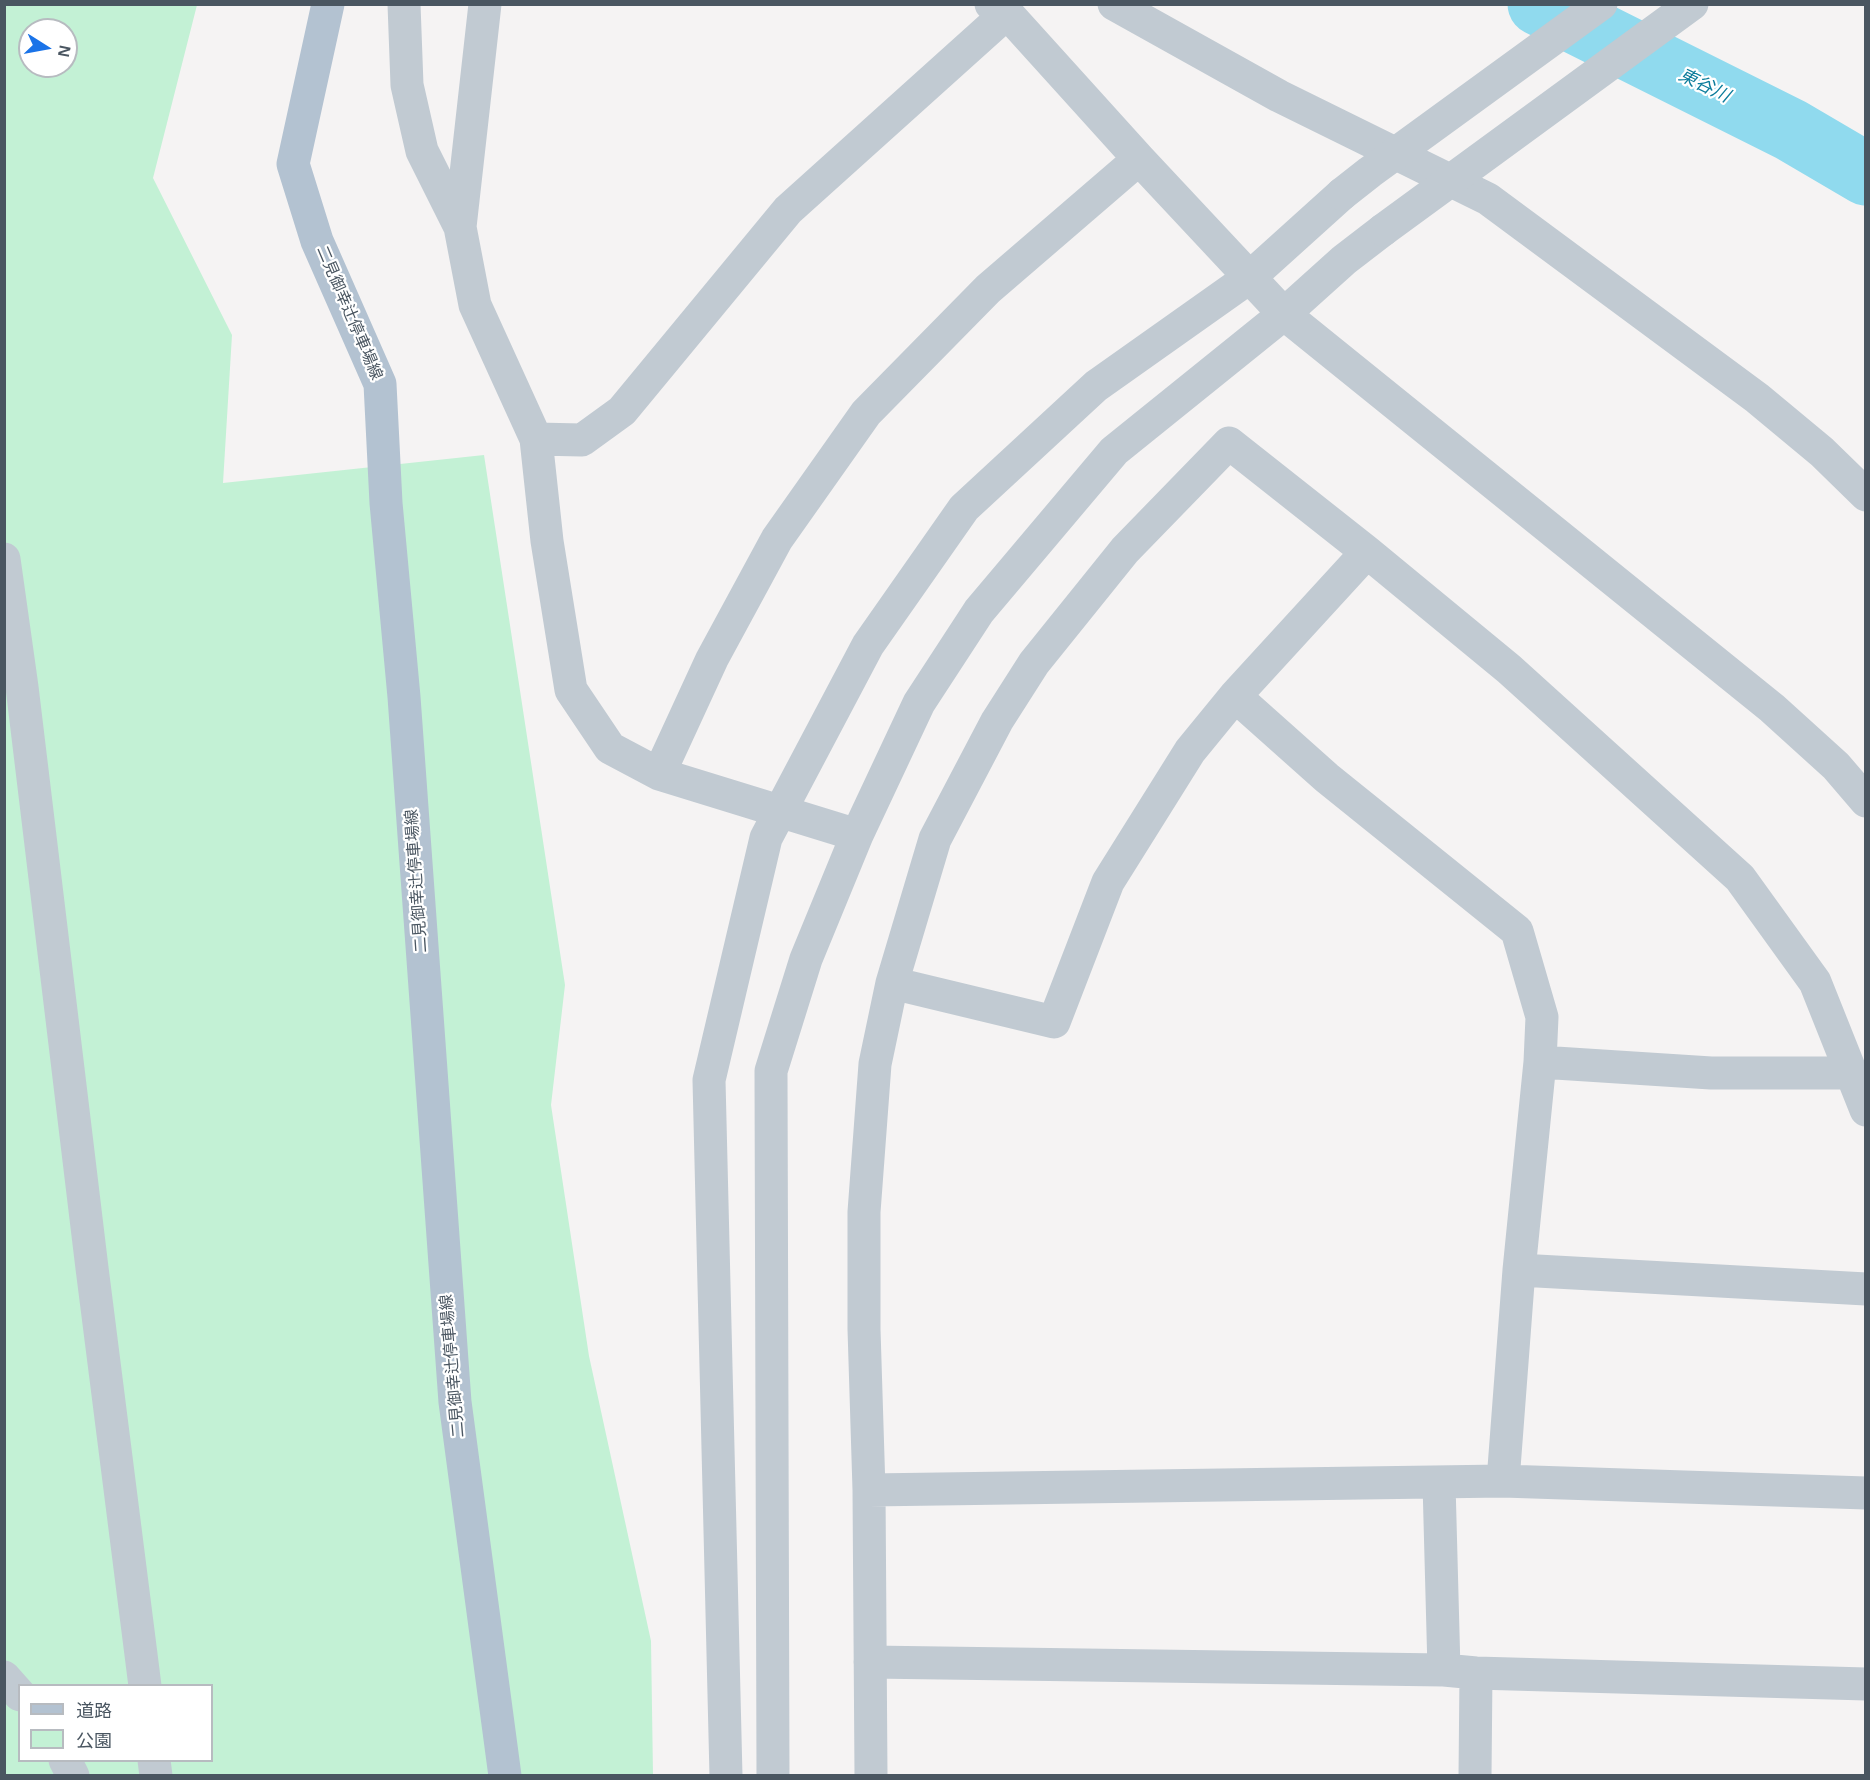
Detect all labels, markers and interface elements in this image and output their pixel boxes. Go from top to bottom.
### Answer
north arrow [18,18,78,78]
text: N [55,44,74,58]
water label: 東谷川 [1675,64,1733,108]
street label: 二見御幸辻停車場線 [312,243,386,383]
street label: 二見御幸辻停車場線 [402,809,432,953]
street label: 二見御幸辻停車場線 [437,1293,469,1439]
legend [18,1684,213,1762]
text: 道路 [76,1701,112,1721]
text: 公園 [76,1731,112,1751]

